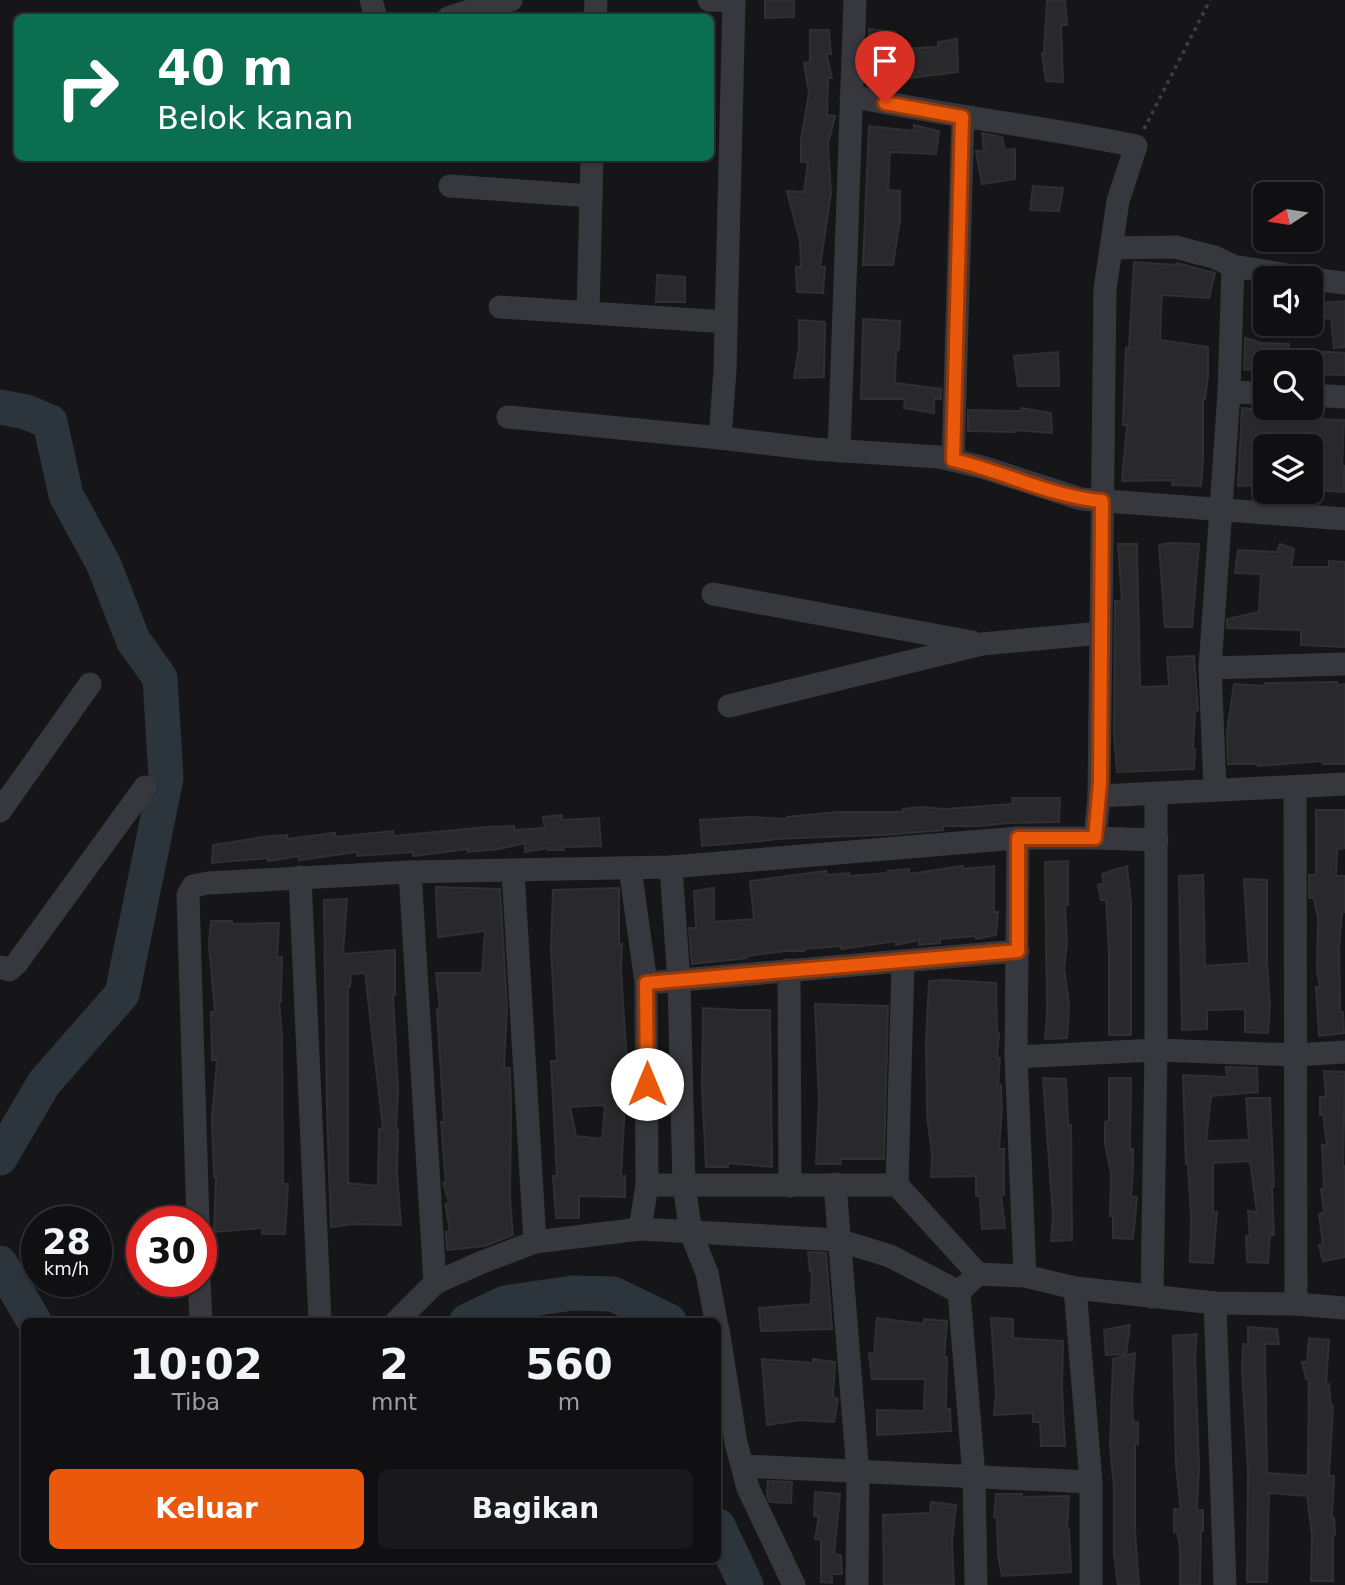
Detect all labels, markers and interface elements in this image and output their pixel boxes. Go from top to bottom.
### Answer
pin [855,31,915,103]
text: 40 m [157,40,293,97]
icon: right [42,42,133,133]
icon: arrive [866,42,904,80]
text: Belok kanan [157,99,354,137]
north arrow [1253,182,1323,252]
map controls [1253,182,1323,504]
button: sound [1253,266,1323,336]
button: search [1253,350,1323,420]
button: layers [1253,434,1323,504]
position arrow [610,1047,684,1121]
speed limit sign: 30 [126,1206,217,1297]
text: 28 [42,1222,91,1262]
text: km/h [44,1258,89,1279]
text: 10:02 [129,1340,263,1389]
text: 2 [379,1340,409,1389]
text: 560 [525,1340,613,1389]
text: Tiba [172,1389,220,1415]
text: mnt [371,1389,417,1415]
text: m [558,1389,580,1415]
button: Keluar [49,1469,364,1549]
button: Bagikan [378,1469,693,1549]

